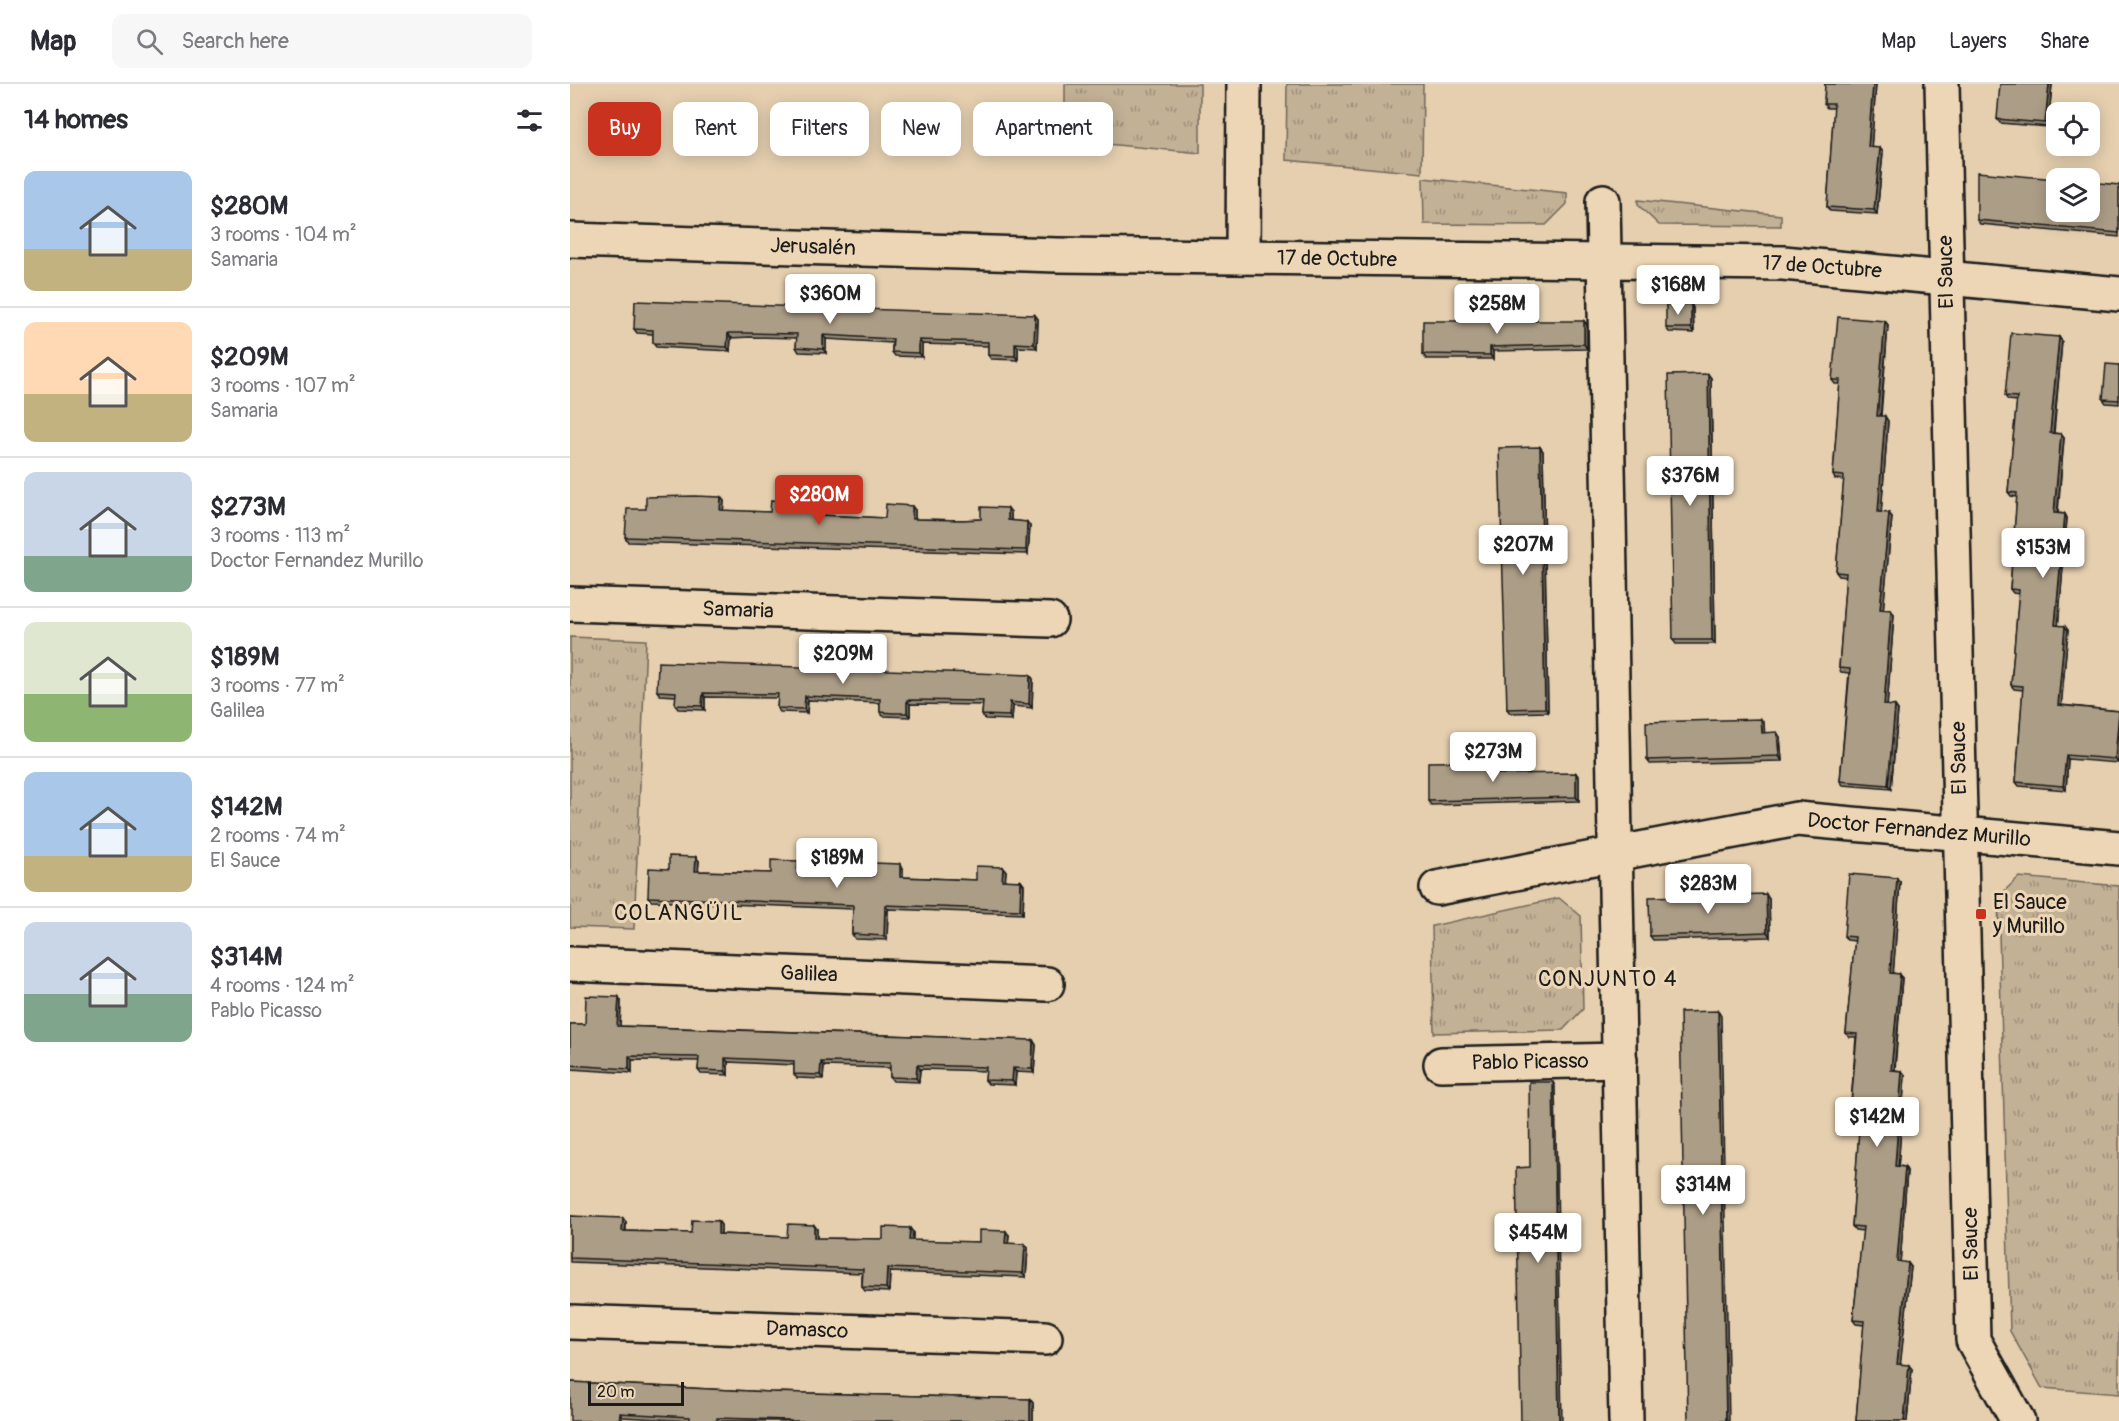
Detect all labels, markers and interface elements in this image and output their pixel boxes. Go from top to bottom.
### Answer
search box [112,14,532,68]
text: Map [30,24,76,59]
icon: search [133,25,166,58]
text: Search here [181,27,289,55]
text: Map [1881,28,1916,55]
text: Layers [1949,28,2007,55]
text: Share [2040,28,2089,55]
chip: Buy [588,102,661,156]
chip: Rent [673,102,758,156]
chip: Filters [770,102,869,156]
chip: New [881,102,961,156]
chip: Apartment [973,102,1113,156]
map controls [2046,102,2100,222]
button: locate [2046,102,2100,156]
text: 14 homes [24,104,128,136]
icon: filters [513,104,546,137]
button: layers [2046,168,2100,222]
text: $280M [210,190,288,222]
icon: home [72,195,144,267]
text: 3 rooms · 104 m² [210,222,357,247]
street label: Jerusalén [770,232,856,262]
street label: El Sauce [1932,234,1960,309]
street label: 17 de Octubre [1277,244,1398,274]
text: Samaria [210,247,278,272]
street label: 17 de Octubre [1761,249,1883,285]
pin: $168M [1636,265,1720,316]
text: $168M [1651,272,1705,297]
pin: $360M [788,274,872,325]
text: $360M [799,281,861,306]
pin: $258M [1455,284,1539,335]
text: $258M [1468,291,1526,316]
text: $209M [210,341,289,373]
icon: home [72,346,144,418]
text: 3 rooms · 107 m² [210,373,356,398]
text: Samaria [210,398,278,423]
pin: $376M [1648,456,1732,507]
text: $376M [1661,463,1719,488]
pin: $280M [777,475,861,526]
text: $280M [789,482,849,507]
text: $273M [210,491,286,523]
icon: home [72,496,144,568]
text: 3 rooms · 113 m² [210,523,350,548]
pin: $207M [1481,525,1565,576]
pin: $153M [2001,528,2085,579]
text: $207M [1493,532,1553,557]
text: $153M [2015,535,2071,560]
text: Doctor Fernandez Murillo [210,548,424,573]
street label: Samaria [702,595,774,625]
pin: $209M [801,634,885,685]
text: $189M [210,641,279,673]
text: $209M [813,641,873,666]
icon: home [72,646,144,718]
text: 3 rooms · 77 m² [210,673,345,698]
text: Galilea [210,698,265,723]
street label: El Sauce [1945,720,1973,795]
pin: $273M [1451,732,1535,783]
text: $273M [1464,739,1522,764]
text: $142M [210,791,283,823]
icon: home [72,796,144,868]
street label: Doctor Fernandez Murillo [1806,807,2032,853]
text: 2 rooms · 74 m² [210,823,346,848]
pin: $189M [795,838,879,889]
text: $189M [810,845,864,870]
text: El Sauce [210,848,280,873]
pin: $283M [1666,864,1750,915]
text: $283M [1679,871,1737,896]
place label: El Sauce y Murillo [1992,889,2067,940]
district label: COLANGÜIL [614,899,744,927]
marker: El Sauce y Murillo [1974,907,1988,921]
text: $314M [210,941,283,973]
icon: home [72,946,144,1018]
street label: Galilea [780,960,838,988]
district label: CONJUNTO 4 [1538,965,1678,993]
text: 4 rooms · 124 m² [210,973,355,998]
text: Pablo Picasso [210,998,322,1023]
street label: Pablo Picasso [1471,1047,1589,1077]
pin: $142M [1835,1097,1919,1148]
text: $142M [1849,1104,1905,1129]
pin: $314M [1661,1165,1745,1216]
text: $314M [1675,1172,1731,1197]
street label: El Sauce [1957,1206,1985,1281]
pin: $454M [1496,1213,1580,1264]
text: $454M [1508,1220,1568,1245]
street label: Damasco [765,1315,849,1345]
scale bar [588,1379,684,1406]
text: 20 m [597,1382,635,1402]

